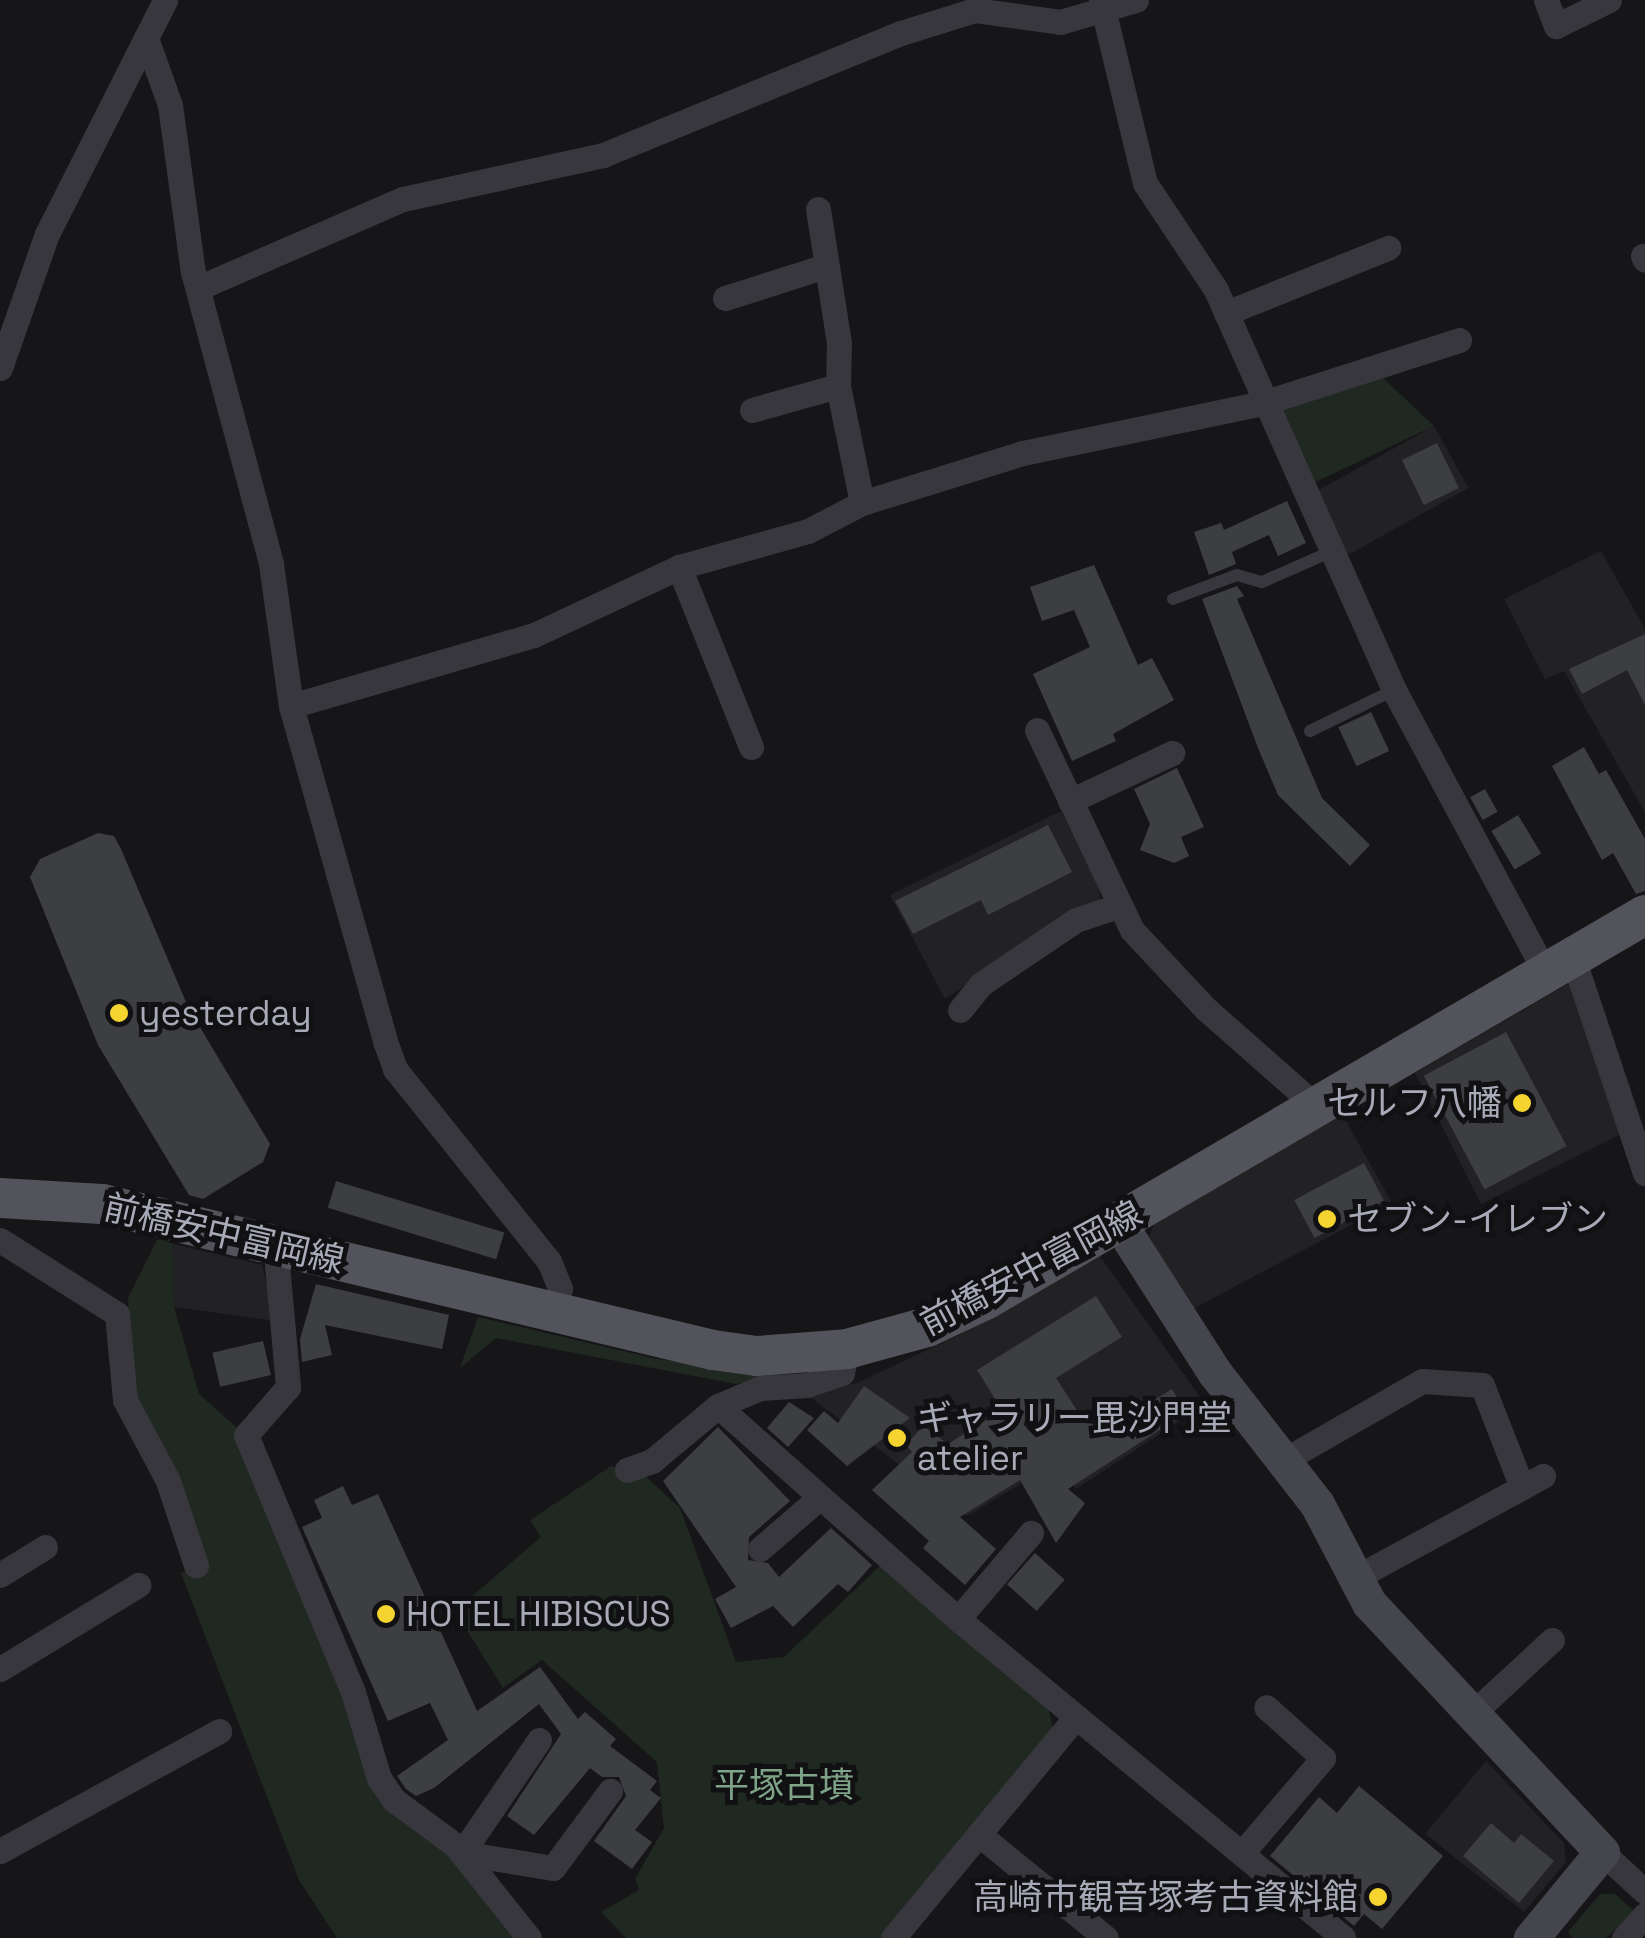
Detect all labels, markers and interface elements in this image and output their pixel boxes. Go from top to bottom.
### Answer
place label: yesterday [139,992,312,1034]
marker: yesterday [108,1002,130,1024]
place label: セルフ八幡 [1327,1082,1502,1124]
marker: セルフ八幡 [1511,1092,1533,1114]
street label: 前橋安中富岡線 [100,1186,348,1282]
street label: 前橋安中富岡線 [913,1192,1149,1344]
place label: セブン-イレブン [1347,1198,1608,1240]
marker: セブン-イレブン [1316,1208,1338,1230]
place label: ギャラリー毘沙門堂 atelier [917,1397,1232,1479]
marker: ギャラリー毘沙門堂 atelier [886,1427,908,1449]
place label: HOTEL HIBISCUS [406,1593,672,1635]
marker: HOTEL HIBISCUS [375,1603,397,1625]
park label: 平塚古墳 [714,1764,854,1806]
place label: 高崎市観音塚考古資料館 [973,1876,1358,1918]
marker: 高崎市観音塚考古資料館 [1367,1886,1389,1908]

